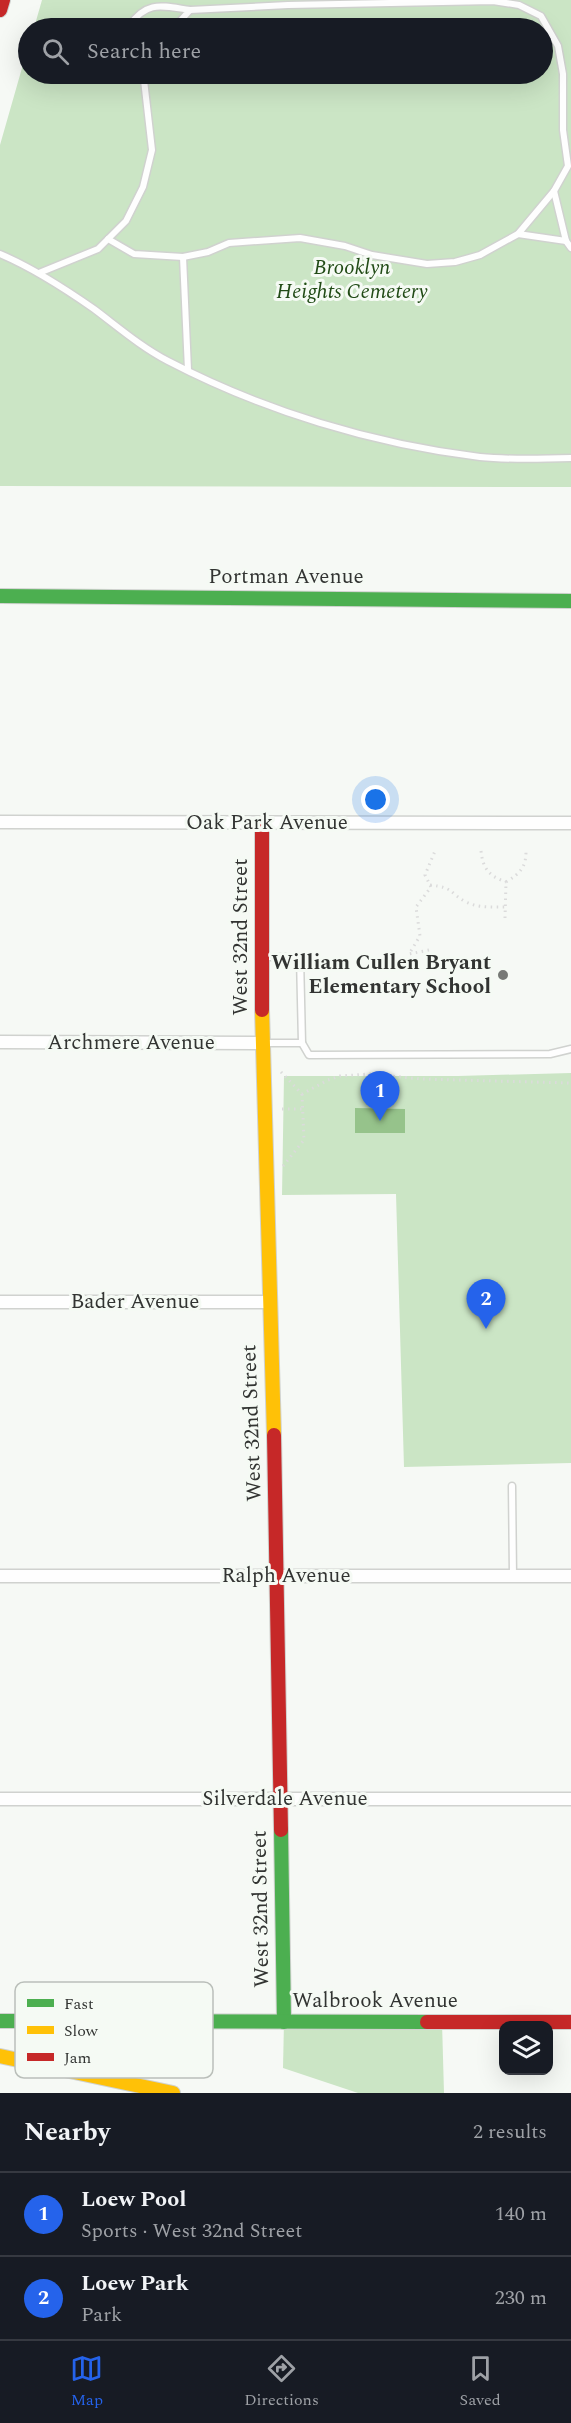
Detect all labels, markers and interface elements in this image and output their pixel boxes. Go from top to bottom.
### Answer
search box [18,18,553,84]
icon: search [39,35,72,68]
text: Search here [87,35,201,68]
park label: Brooklyn Heights Cemetery [276,252,428,308]
street label: Portman Avenue [208,561,364,593]
your location [361,785,390,814]
street label: Oak Park Avenue [186,807,348,839]
street label: West 32nd Street [225,858,257,1016]
place label: William Cullen Bryant Elementary School [271,947,491,1003]
marker: William Cullen Bryant Elementary School [496,968,510,982]
street label: Archmere Avenue [47,1027,215,1059]
pin: 1 [360,1072,400,1121]
pin: 2 [466,1280,506,1329]
street label: Bader Avenue [71,1286,199,1318]
street label: West 32nd Street [233,1344,271,1502]
street label: Ralph Avenue [221,1560,351,1592]
street label: Silverdale Avenue [202,1783,368,1815]
street label: West 32nd Street [244,1830,278,1988]
legend [15,1982,213,2078]
street label: Walbrook Avenue [292,1985,458,2017]
text: Fast [64,1992,94,2016]
text: Slow [64,2019,99,2043]
map controls [499,2021,553,2075]
button: layers [499,2021,553,2075]
text: Jam [64,2046,92,2070]
text: Nearby [24,2112,110,2152]
text: 2 results [473,2117,547,2147]
text: Loew Pool [81,2183,186,2216]
text: 1 [38,2199,49,2229]
text: 140 m [495,2199,547,2229]
text: Sports · West 32nd Street [81,2216,302,2246]
text: Loew Park [81,2267,189,2300]
text: 2 [38,2283,49,2313]
text: 230 m [495,2283,547,2313]
text: Park [81,2300,122,2330]
tab: Map [70,2352,103,2412]
tab: Directions [244,2352,319,2412]
tab: Saved [460,2352,501,2412]

